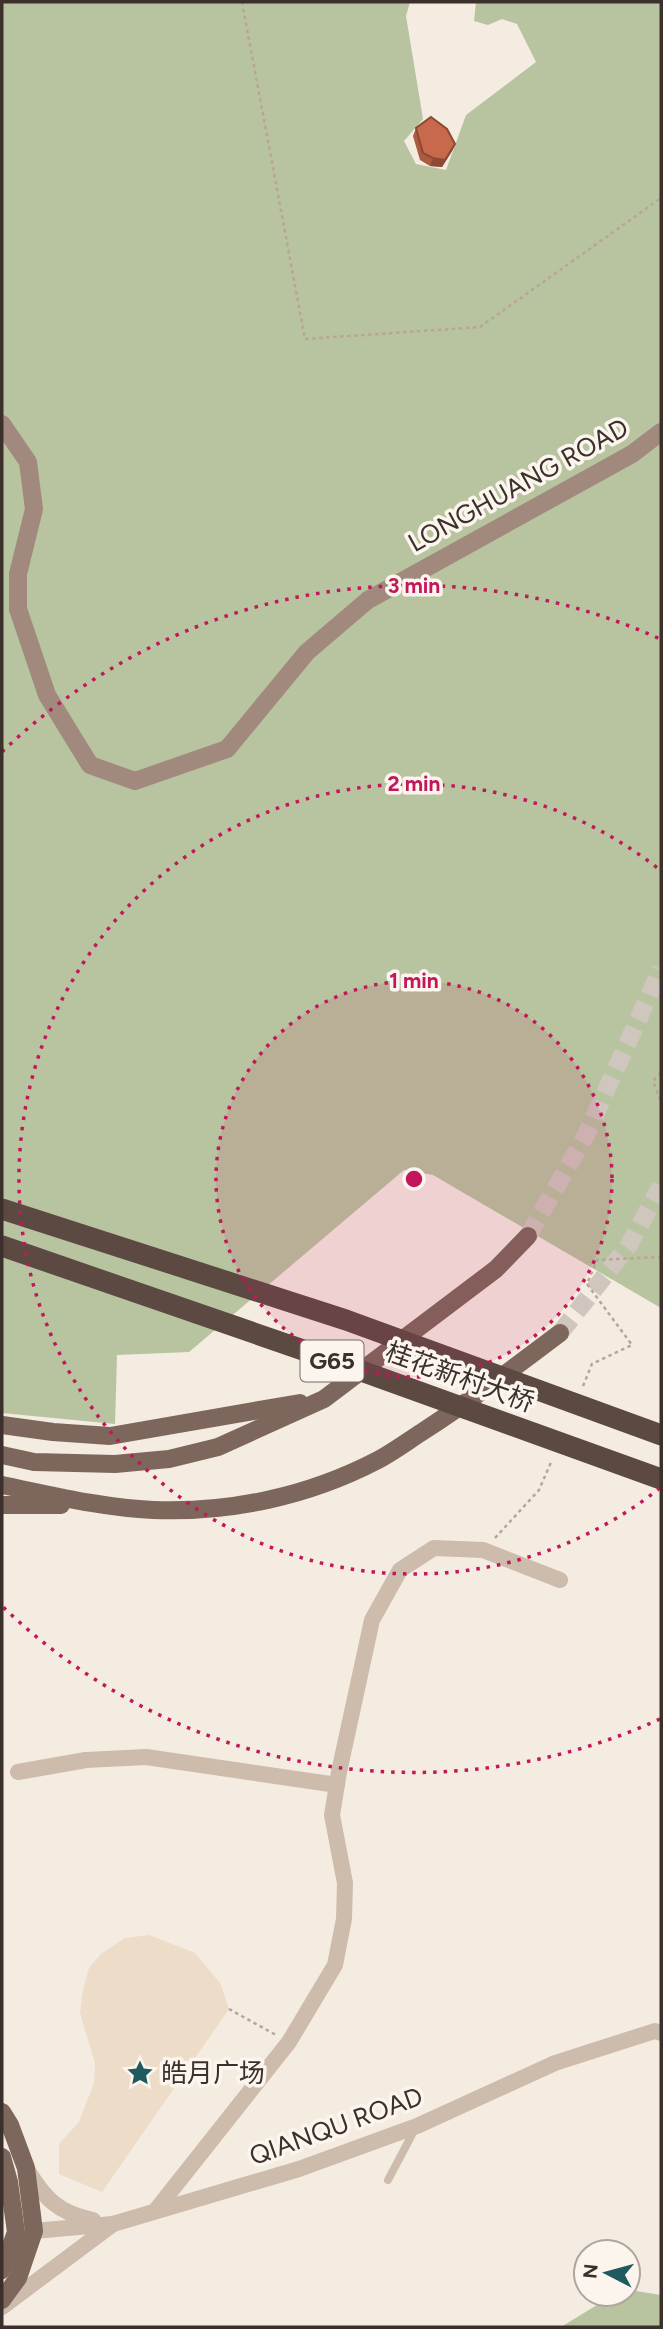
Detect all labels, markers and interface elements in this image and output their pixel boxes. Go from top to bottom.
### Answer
street label: LONGHUANG ROAD [402,411,634,559]
text: 3 min [388,573,440,598]
text: 2 min [388,771,440,796]
text: 1 min [389,968,439,993]
centre of rings [402,1167,426,1191]
street label: 桂花新村大桥 [381,1335,539,1419]
road number: G65 [300,1340,364,1381]
place label: 皓月广场 [161,2057,265,2089]
place icon: 皓月广场 [125,2058,155,2088]
street label: QIANQU ROAD [245,2080,427,2172]
north arrow [572,2238,642,2308]
text: N [578,2263,603,2280]

